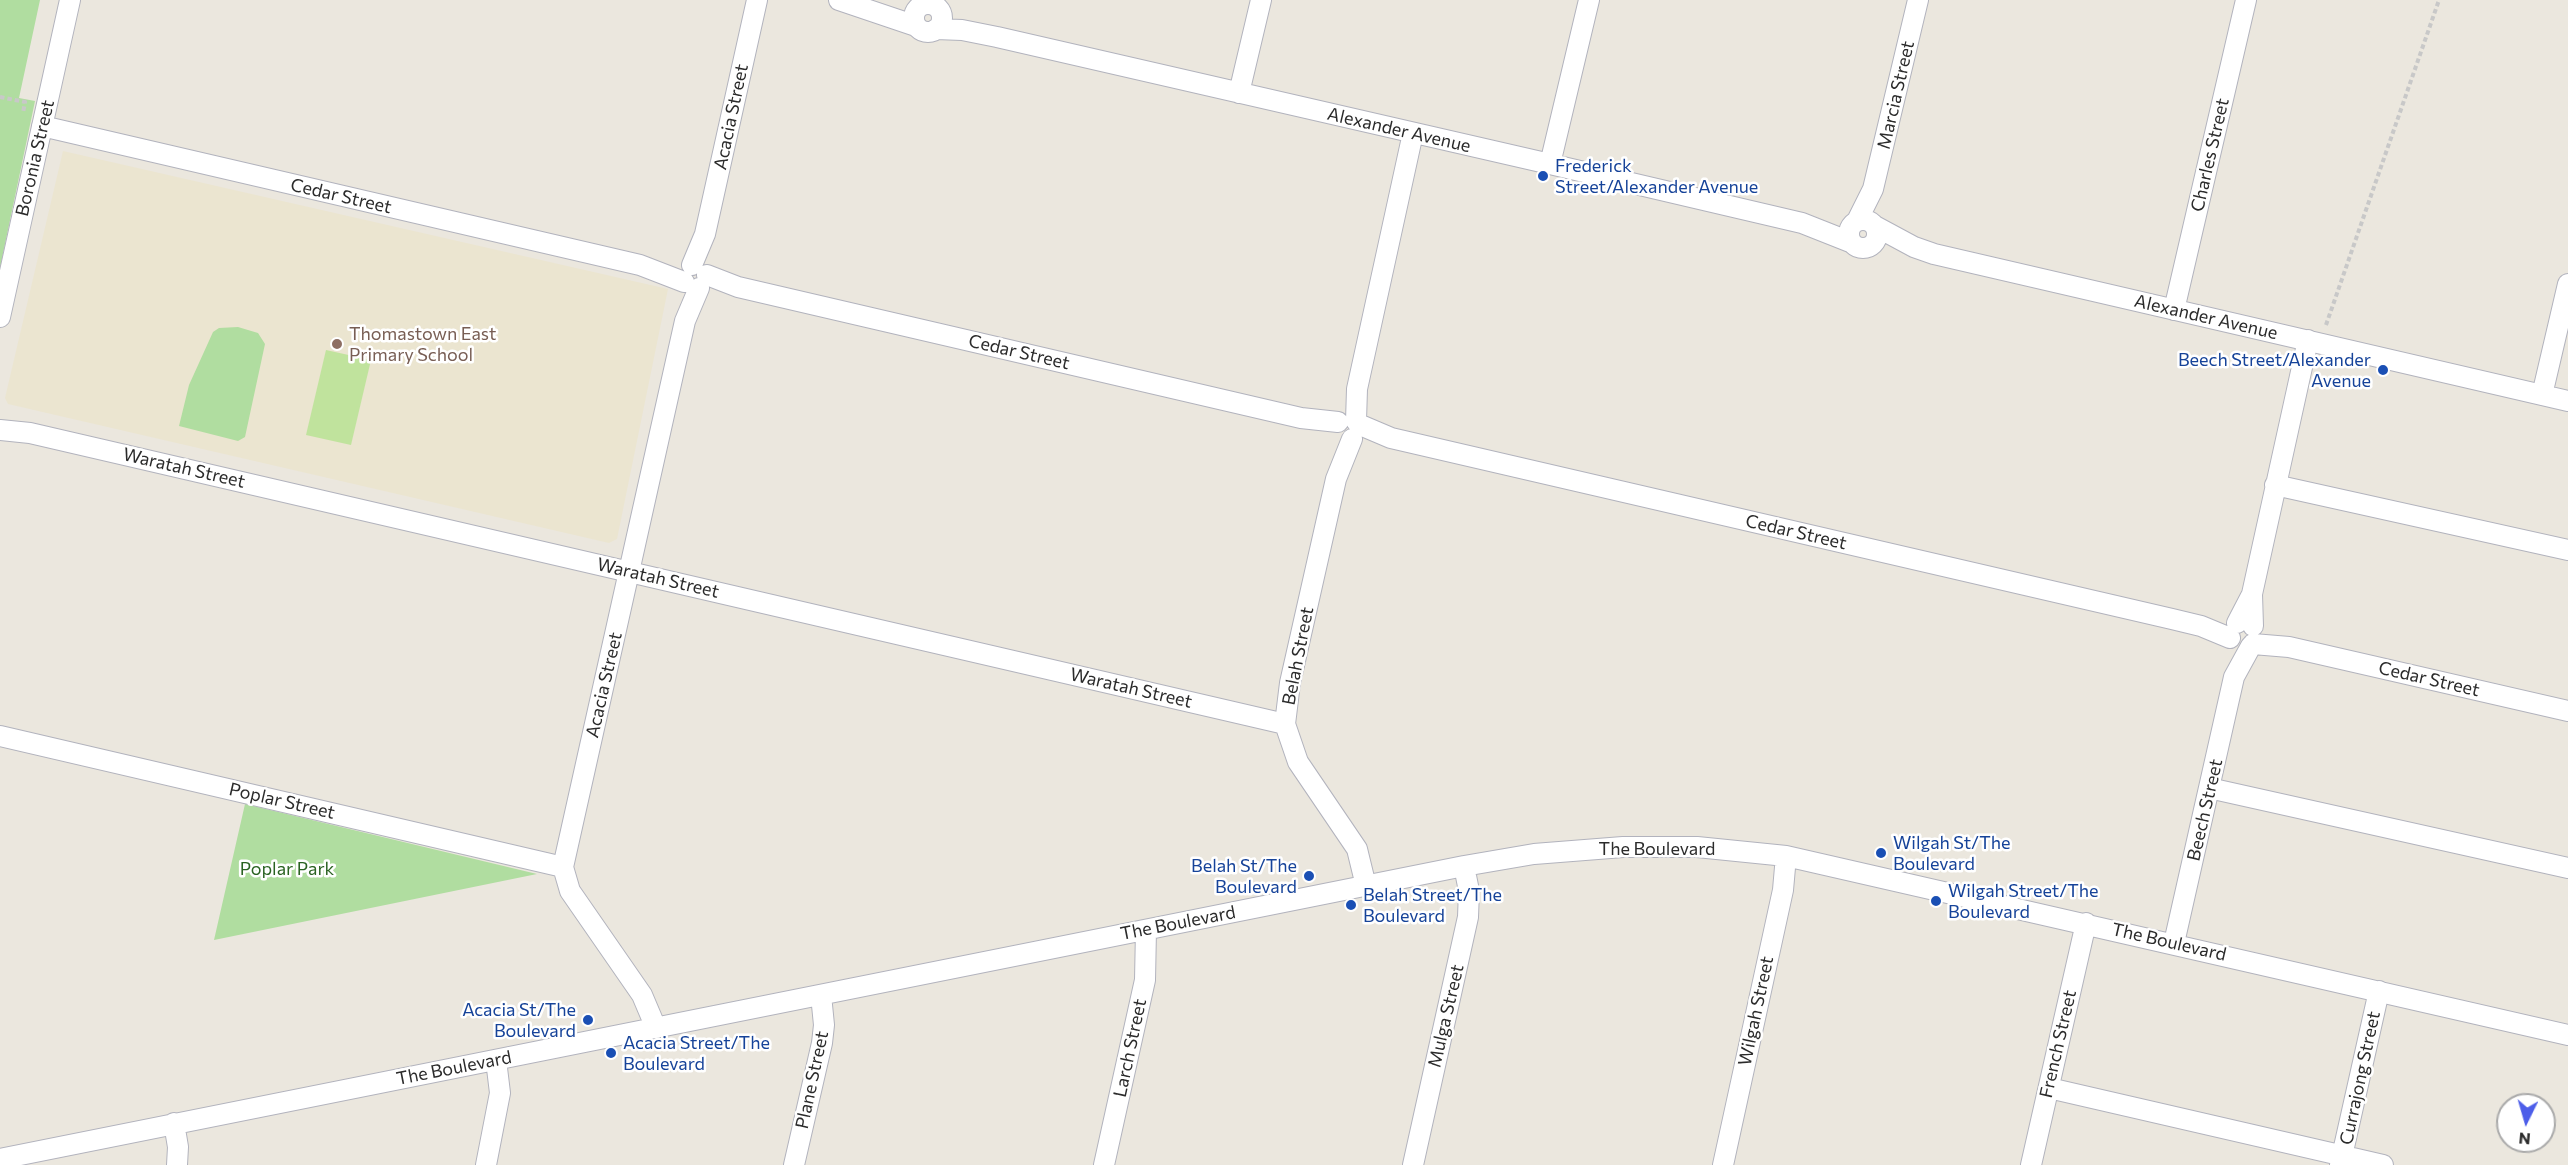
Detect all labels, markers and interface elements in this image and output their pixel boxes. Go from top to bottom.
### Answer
street label: Marcia Street [1873,39,1919,151]
street label: Acacia Street [709,62,753,172]
street label: Charles Street [2186,96,2234,214]
street label: Boronia Street [11,98,59,218]
street label: Alexander Avenue [1325,103,1473,157]
place label: Frederick Street/Alexander Avenue [1555,155,1758,198]
marker: Frederick Street/Alexander Avenue [1536,169,1550,183]
street label: Cedar Street [288,174,394,218]
street label: Alexander Avenue [2132,290,2280,344]
place label: Thomastown East Primary School [349,323,496,366]
street label: Cedar Street [966,330,1072,374]
marker: Thomastown East Primary School [330,337,344,351]
place label: Beech Street/Alexander Avenue [2178,349,2371,392]
marker: Beech Street/Alexander Avenue [2376,363,2390,377]
street label: Waratah Street [121,443,247,493]
street label: Cedar Street [1743,510,1849,554]
street label: Waratah Street [595,553,721,603]
street label: Belah Street [1278,605,1318,707]
street label: Acacia Street [581,630,627,740]
street label: Cedar Street [2376,657,2482,701]
street label: Waratah Street [1068,663,1194,713]
street label: Beech Street [2183,757,2227,863]
street label: Poplar Street [227,778,337,824]
place label: Wilgah St/The Boulevard [1893,832,2010,874]
street label: The Boulevard [1599,838,1715,860]
marker: Wilgah St/The Boulevard [1874,846,1888,860]
place label: Belah St/The Boulevard [1191,855,1297,898]
park label: Poplar Park [240,858,334,880]
marker: Belah St/The Boulevard [1302,869,1316,883]
place label: Wilgah Street/The Boulevard [1948,880,2099,922]
place label: Belah Street/The Boulevard [1363,884,1502,926]
marker: Wilgah Street/The Boulevard [1929,894,1943,908]
marker: Belah Street/The Boulevard [1344,898,1358,912]
street label: The Boulevard [1119,901,1237,945]
street label: The Boulevard [2110,918,2228,966]
street label: Wilgah Street [1734,954,1778,1068]
street label: Mulga Street [1424,962,1468,1070]
street label: French Street [2035,988,2081,1100]
street label: Larch Street [1109,997,1151,1099]
place label: Acacia St/The Boulevard [462,999,576,1042]
street label: Currajong Street [2335,1009,2385,1147]
marker: Acacia St/The Boulevard [581,1013,595,1027]
street label: Plane Street [791,1029,833,1131]
place label: Acacia Street/The Boulevard [623,1032,770,1074]
street label: The Boulevard [395,1046,513,1090]
marker: Acacia Street/The Boulevard [604,1046,618,1060]
north arrow [2496,1093,2556,1153]
text: N [2518,1129,2531,1149]

